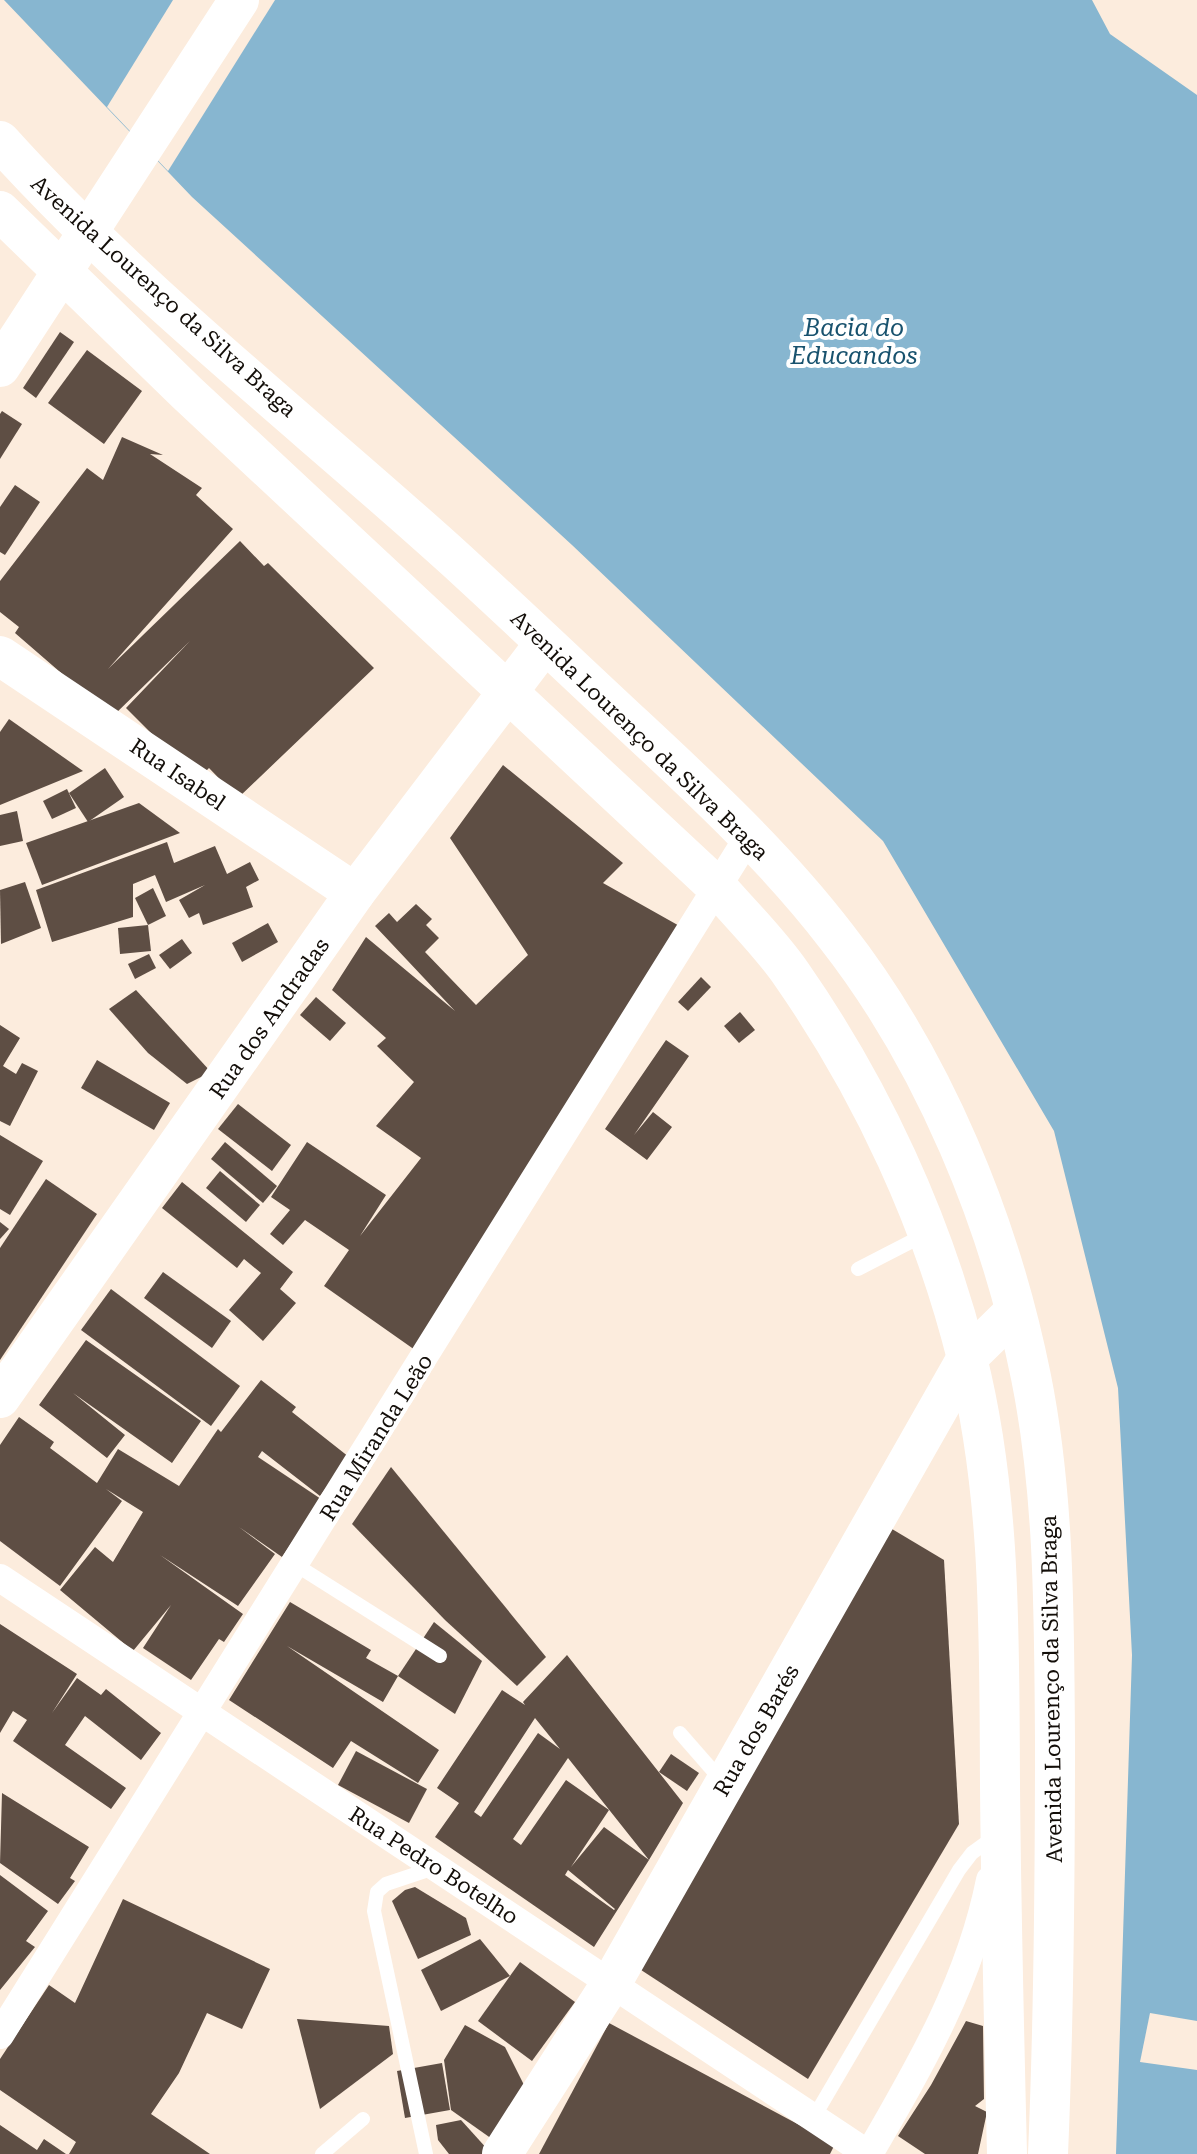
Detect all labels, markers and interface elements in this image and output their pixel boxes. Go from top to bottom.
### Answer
street label: Avenida Lourenço da Silva Braga [26,171,301,422]
water label: Bacia do Educandos [790,314,917,370]
street label: Avenida Lourenço da Silva Braga [506,606,773,865]
street label: Rua Isabel [125,733,230,815]
street label: Rua dos Andradas [205,933,334,1103]
street label: Rua Miranda Leão [315,1349,438,1525]
street label: Avenida Lourenço da Silva Braga [1036,1515,1067,1863]
street label: Rua dos Barés [709,1660,804,1800]
street label: Rua Pedro Botelho [344,1801,523,1929]

